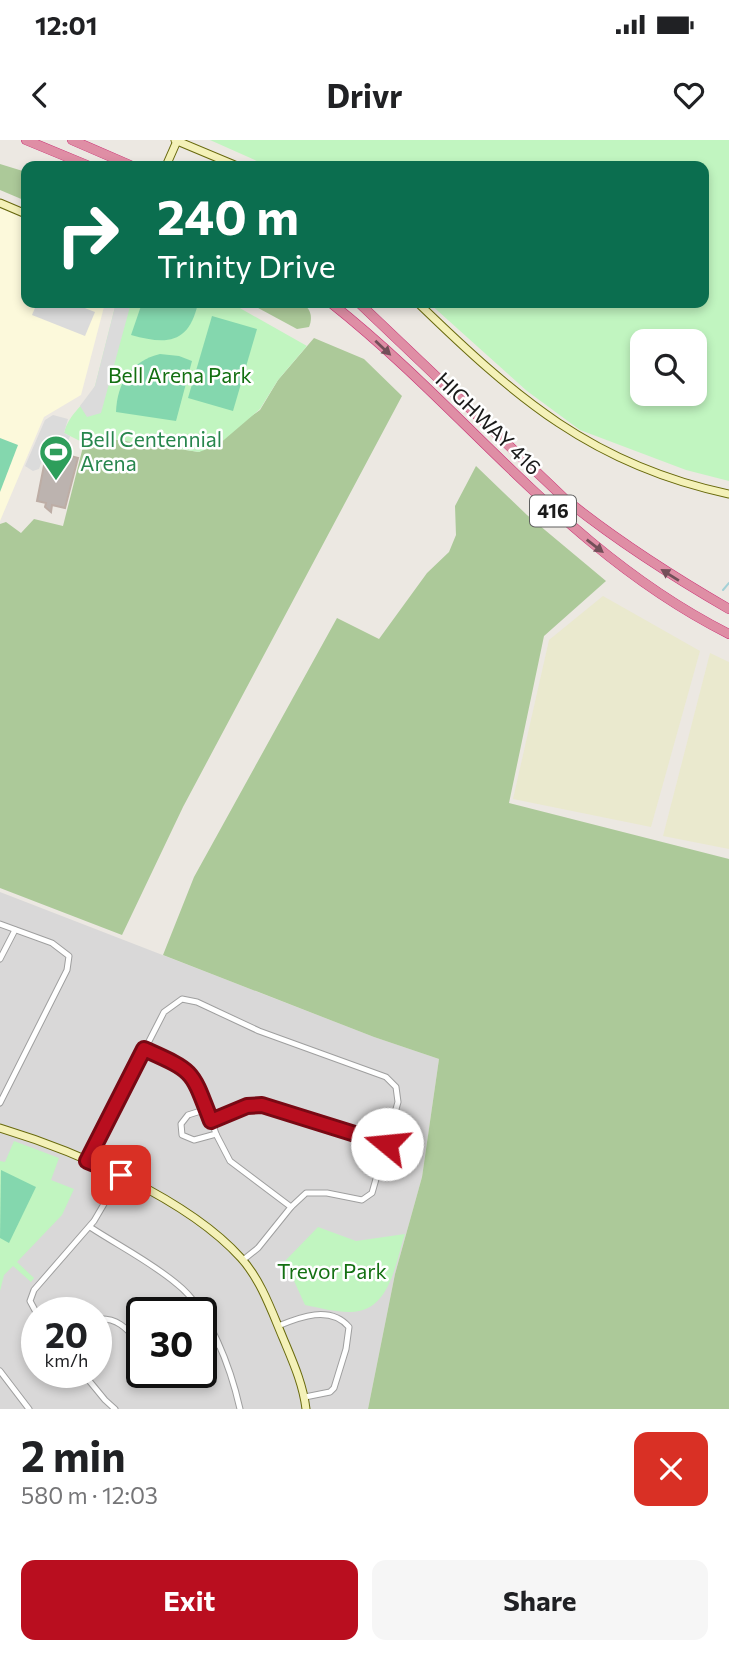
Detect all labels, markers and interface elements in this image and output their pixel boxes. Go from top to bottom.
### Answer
text: 12:01 [35,9,97,40]
text: Drivr [326,75,403,115]
icon: back [21,76,59,114]
icon: heart [670,76,708,114]
text: 240 m [157,185,299,245]
icon: right [42,189,133,280]
text: Trinity Drive [157,245,336,285]
map controls [630,329,707,406]
button: search [630,329,707,406]
one-way arrow [374,339,391,355]
park label: Bell Arena Park [108,362,252,387]
street label: HIGHWAY 416 [431,366,547,479]
place label: Bell Centennial Arena [80,426,222,475]
sports icon: Bell Centennial Arena [37,433,75,482]
road number: 416 [530,496,576,526]
one-way arrow [585,539,603,554]
one-way arrow [661,568,680,581]
position arrow [350,1107,424,1181]
pin [91,1145,151,1205]
icon: arrive [102,1156,140,1194]
park label: Trevor Park [277,1258,387,1283]
speed limit sign: 30 [126,1297,217,1388]
text: 20 [45,1312,88,1355]
text: km/h [45,1349,88,1371]
text: 2 min [21,1429,126,1481]
button: close [634,1432,708,1506]
text: 580 m · 12:03 [21,1481,158,1509]
button: Exit [21,1560,358,1640]
button: Share [372,1560,708,1640]

